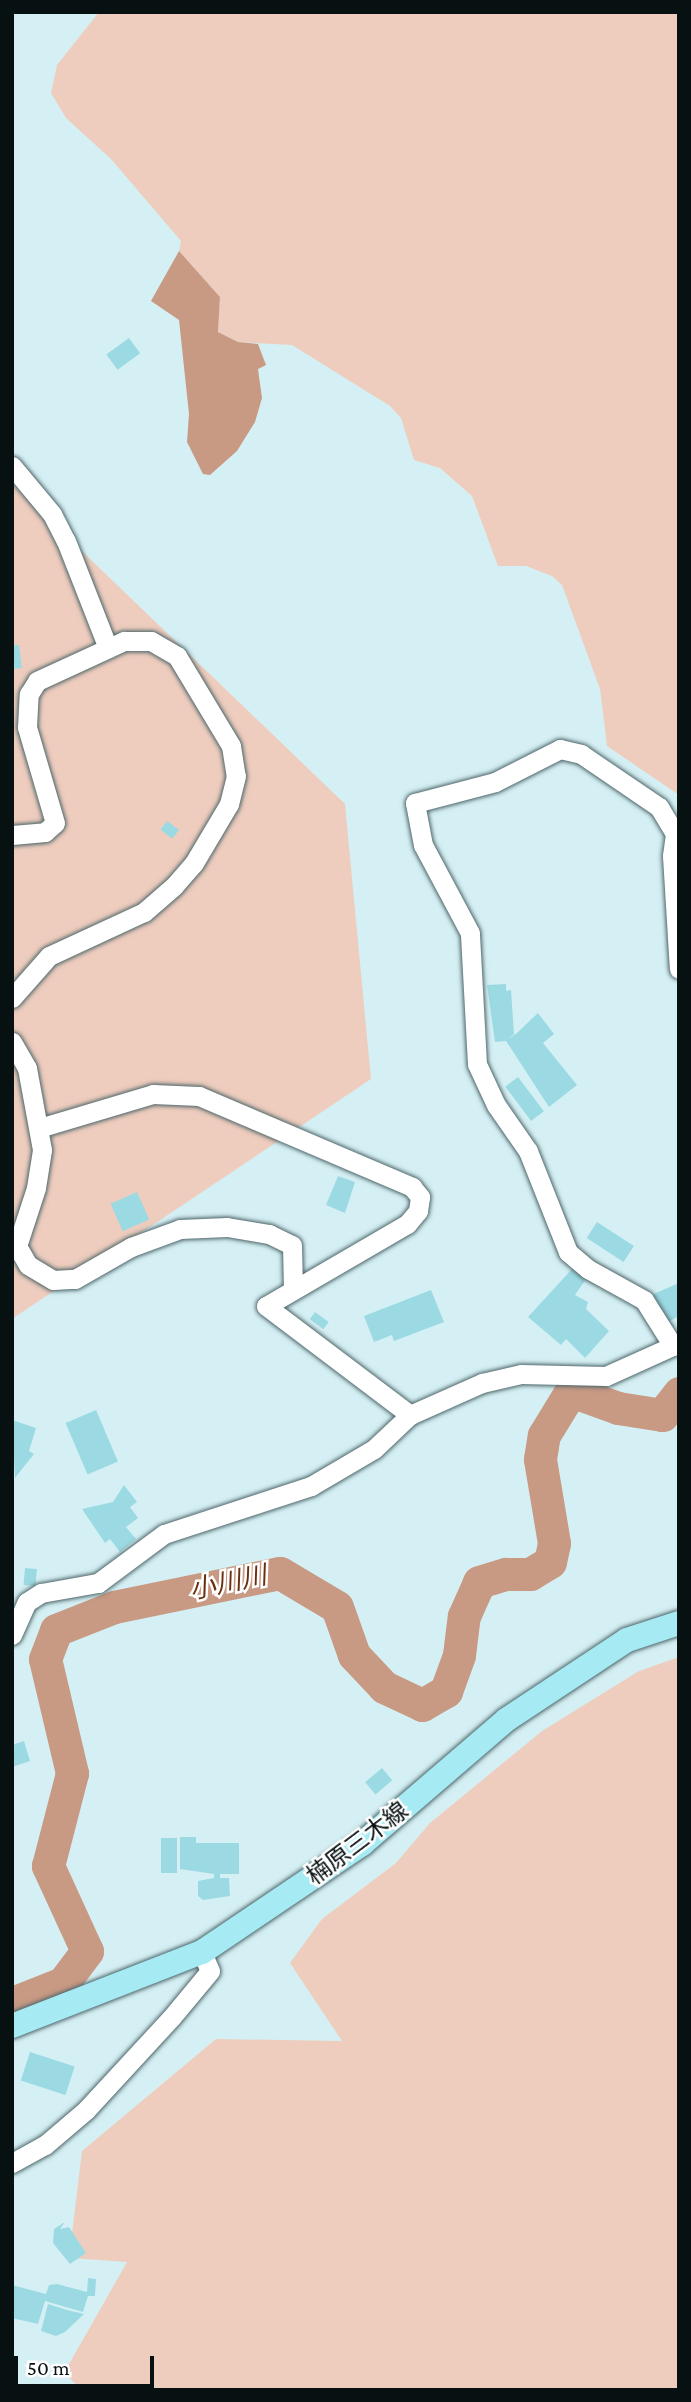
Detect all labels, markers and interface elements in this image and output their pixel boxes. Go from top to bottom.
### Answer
water label: 小川川 [187,1560,269,1606]
street label: 楠原三木線 [300,1795,414,1891]
scale bar [18,2342,158,2386]
text: 50 m [27,2356,70,2380]

